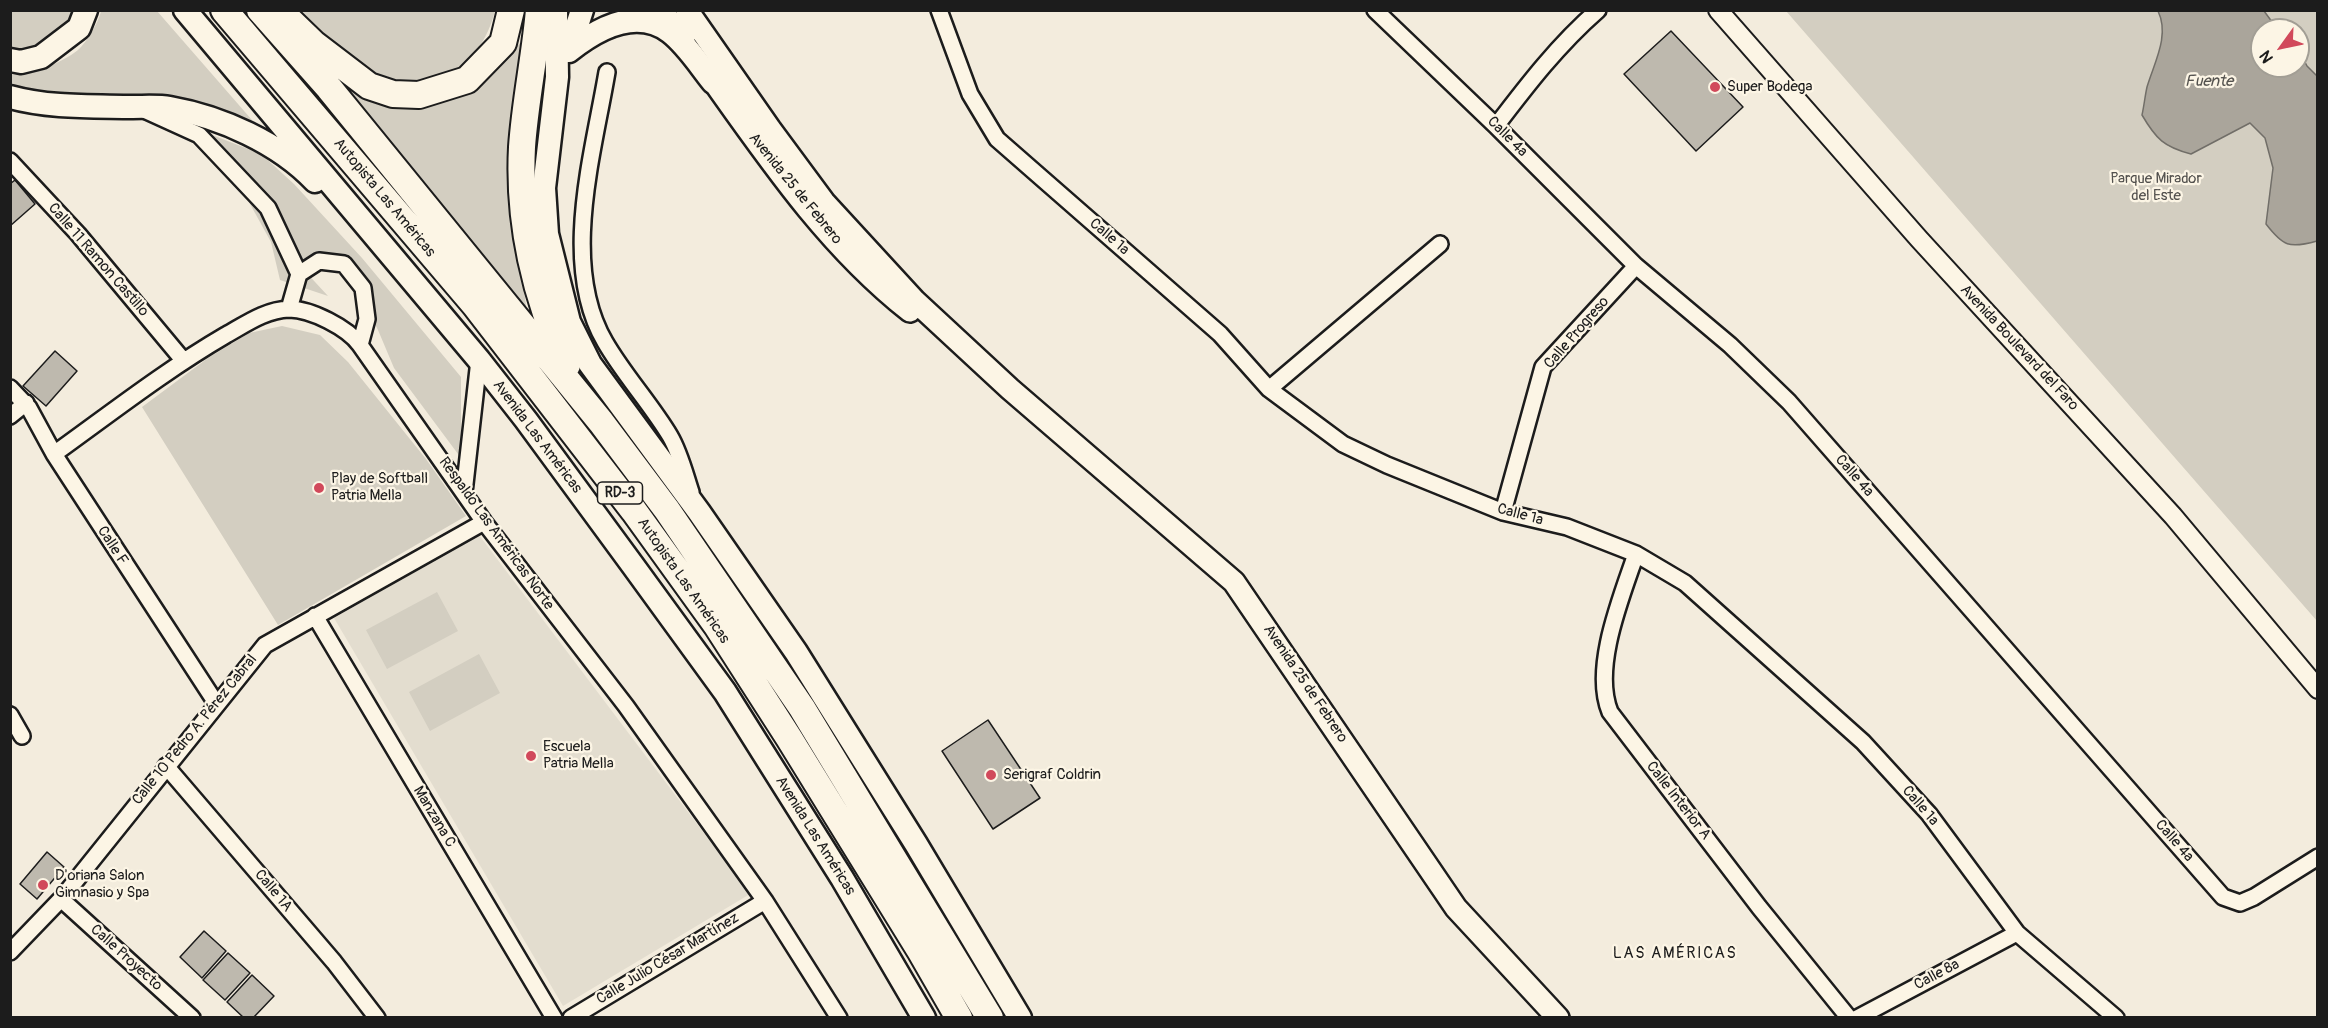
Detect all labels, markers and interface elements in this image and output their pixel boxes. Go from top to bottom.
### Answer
north arrow [2250,18,2310,78]
text: N [2255,47,2278,67]
water label: Fuente [2185,72,2233,92]
place label: Super Bodega [1727,78,1812,96]
marker: Super Bodega [1708,80,1722,94]
street label: Calle 4a [1483,113,1531,161]
street label: Avenida 25 de Febrero [745,130,845,248]
street label: Autopista Las Américas [329,135,439,261]
park label: Parque Mirador del Este [2110,170,2202,205]
street label: Calle 11 Ramon Castillo [44,200,152,320]
street label: Calle 1a [1085,215,1133,259]
street label: Avenida Boulevard del Faro [1956,281,2082,415]
street label: Calle Progreso [1541,293,1613,373]
street label: Avenida Las Américas [489,377,585,497]
street label: Calle 4a [1831,451,1877,501]
street label: Respaldo Las Américas Norte [435,454,557,614]
place label: Play de Softball Patria Mella [331,470,428,505]
marker: Play de Softball Patria Mella [312,481,326,495]
road number: RD-3 [598,482,642,504]
street label: Calle 1a [1495,500,1545,530]
street label: Autopista Las Américas [633,515,733,647]
street label: Calle F [93,523,131,569]
street label: Avenida 25 de Febrero [1259,622,1351,746]
street label: Calle 10 Pedro A. Pérez Cabral [129,651,261,809]
place label: Escuela Patria Mella [543,738,614,773]
marker: Escuela Patria Mella [524,749,538,763]
street label: Calle Interior A [1642,758,1714,844]
place label: Serigraf Coldrin [1003,766,1101,784]
marker: Serigraf Coldrin [984,768,998,782]
street label: Avenida Las Américas [771,773,859,899]
street label: Calle 1a [1898,782,1942,830]
street label: Manzana C [409,783,459,851]
street label: Calle 4a [2151,816,2197,866]
street label: Calle 1A [250,866,296,916]
place label: D'oriana Salon Gimnasio y Spa [55,867,149,902]
marker: D'oriana Salon Gimnasio y Spa [36,878,50,892]
street label: Calle Julio César Martínez [594,909,742,1009]
street label: Calle Proyecto [86,921,166,995]
district label: LAS AMÉRICAS [1613,944,1737,964]
street label: Calle 8a [1911,956,1963,994]

